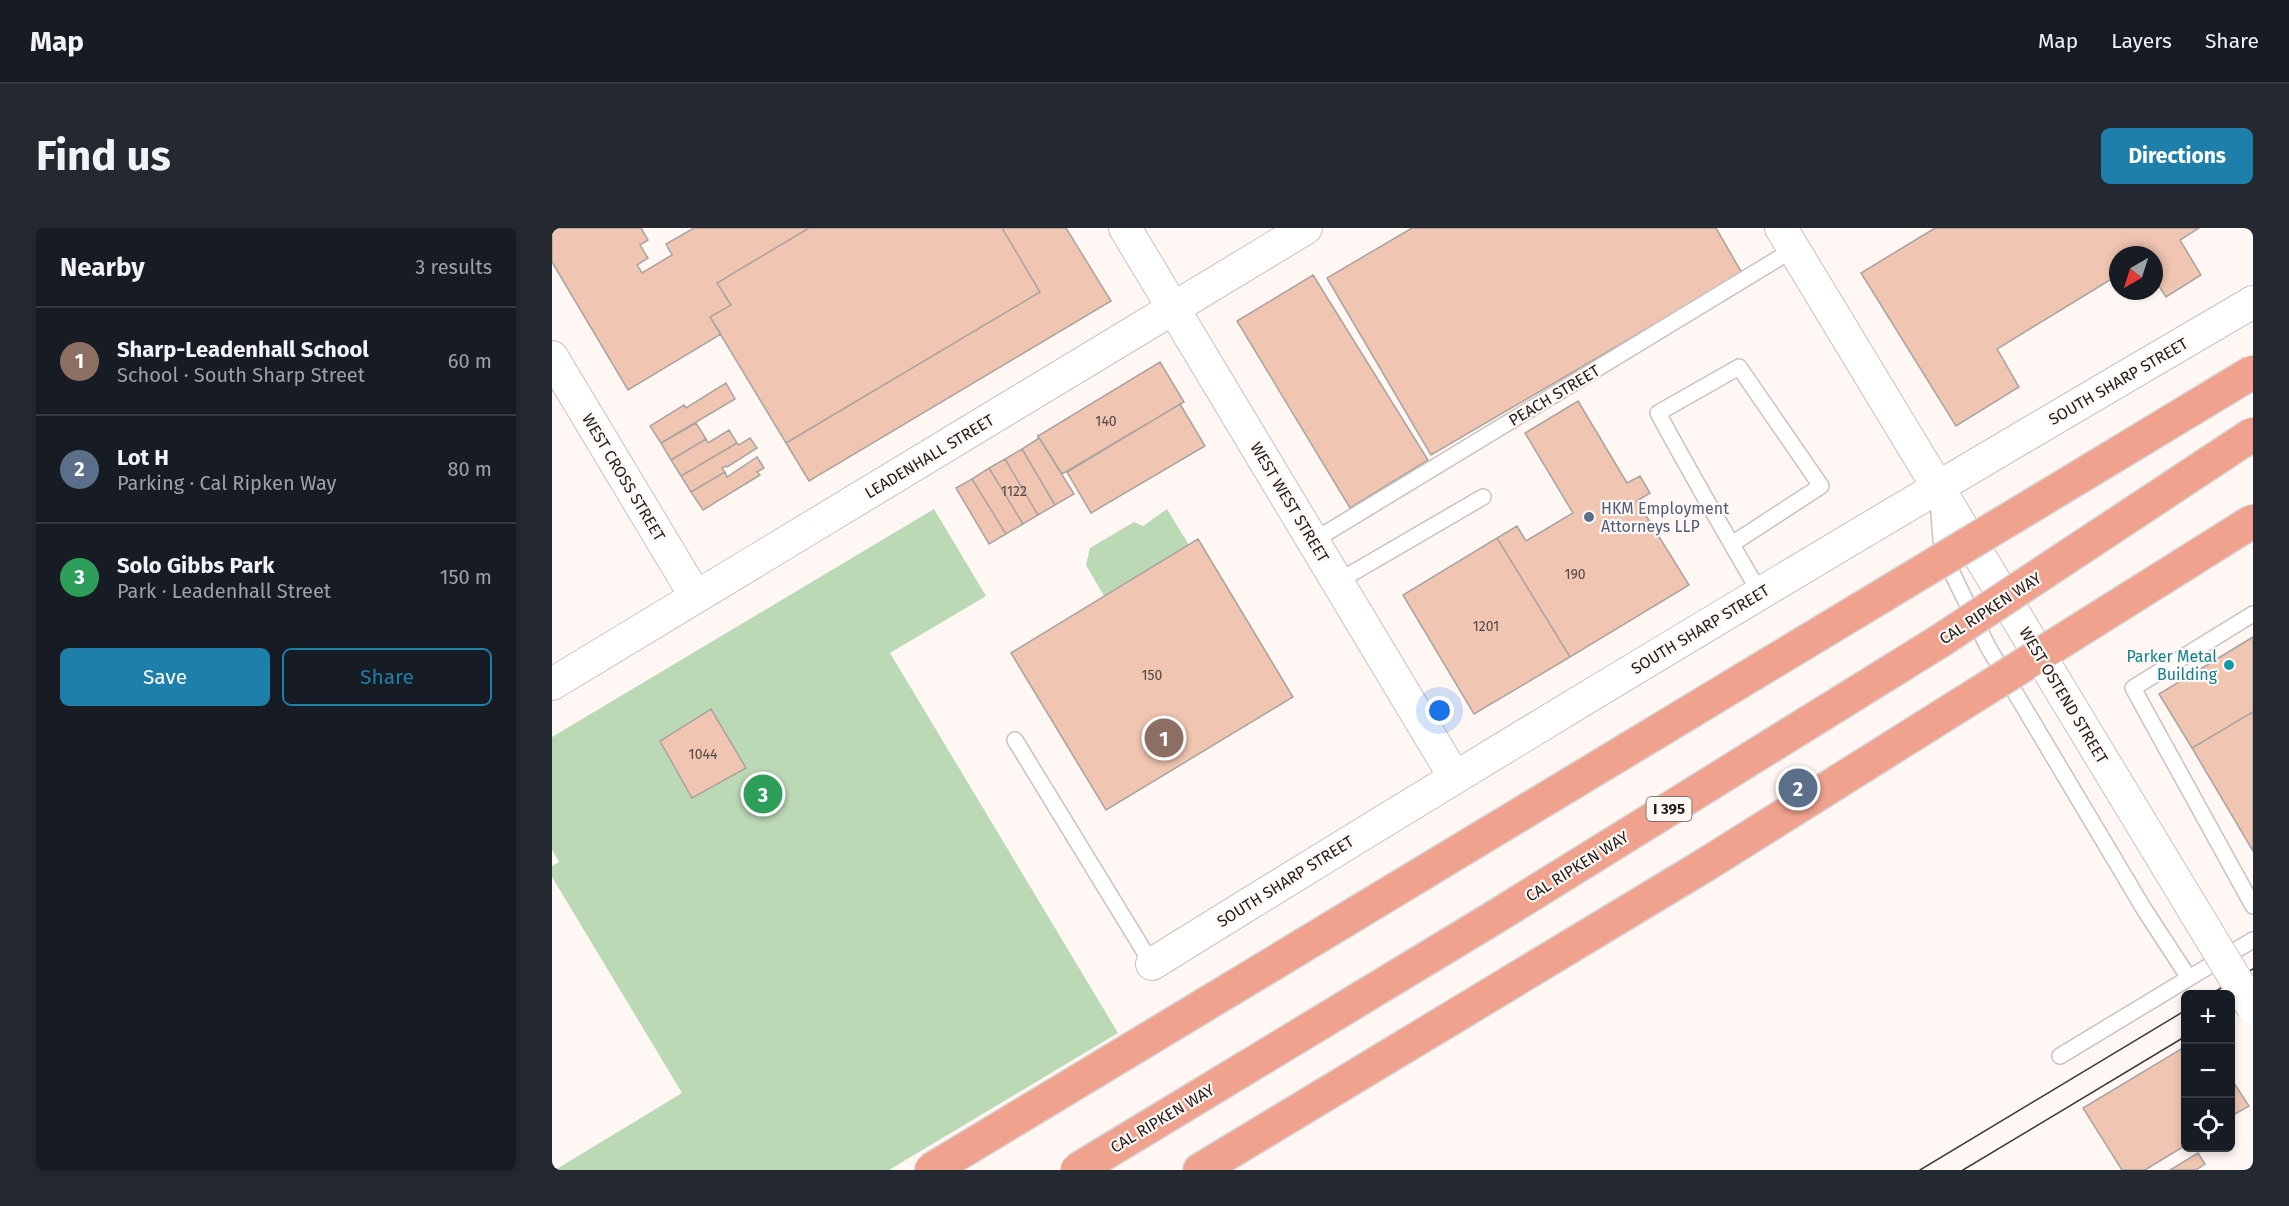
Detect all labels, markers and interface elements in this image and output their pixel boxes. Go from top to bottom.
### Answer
text: Map [30,25,84,58]
text: Map [2038,28,2078,54]
text: Layers [2111,28,2172,54]
text: Share [2205,28,2259,54]
button: Directions [2101,128,2253,184]
text: Find us [36,131,171,181]
north arrow [2109,246,2163,300]
text: Nearby [60,252,145,283]
text: 3 results [415,255,492,279]
street label: SOUTH SHARP STREET [2045,333,2192,429]
text: Sharp-Leadenhall School [117,336,369,363]
text: 1 [75,349,84,373]
text: 60 m [448,349,492,373]
street label: PEACH STREET [1505,360,1604,430]
text: School · South Sharp Street [117,363,365,387]
street label: WEST CROSS STREET [578,410,669,545]
street label: LEADENHALL STREET [861,410,998,503]
house number: 140 [1095,413,1117,430]
street label: WEST WEST STREET [1246,439,1333,566]
text: Lot H [117,444,169,471]
text: 2 [74,457,85,481]
text: 80 m [447,457,492,481]
text: Parking · Cal Ripken Way [117,471,336,495]
house number: 1122 [1001,483,1027,500]
place label: HKM Employment Attorneys LLP [1601,499,1729,536]
marker: HKM Employment Attorneys LLP [1582,510,1596,524]
text: Solo Gibbs Park [117,552,275,579]
text: 3 [74,565,85,589]
text: 150 m [440,565,492,589]
house number: 190 [1564,566,1586,583]
street label: CAL RIPKEN WAY [1936,568,2045,648]
text: Park · Leadenhall Street [117,579,331,603]
street label: SOUTH SHARP STREET [1628,580,1773,678]
house number: 1201 [1473,618,1499,635]
street label: WEST OSTEND STREET [2015,624,2112,768]
place label: Parker Metal Building [2126,647,2218,684]
button: Save [60,648,270,706]
button: Share [282,648,492,706]
marker: Parker Metal Building [2222,658,2236,672]
house number: 150 [1142,667,1163,684]
your location [1425,696,1454,725]
pin: 1 [1144,716,1184,760]
house number: 1044 [689,746,718,763]
pin: 2 [1778,766,1818,810]
pin: 3 [744,772,782,816]
road number: I 395 [1646,797,1692,821]
street label: CAL RIPKEN WAY [1522,827,1632,906]
street label: SOUTH SHARP STREET [1213,831,1358,931]
map controls [2181,990,2235,1152]
button: + [2181,990,2235,1044]
button: − [2181,1044,2235,1098]
street label: CAL RIPKEN WAY [1107,1080,1218,1157]
button: locate [2181,1098,2235,1152]

